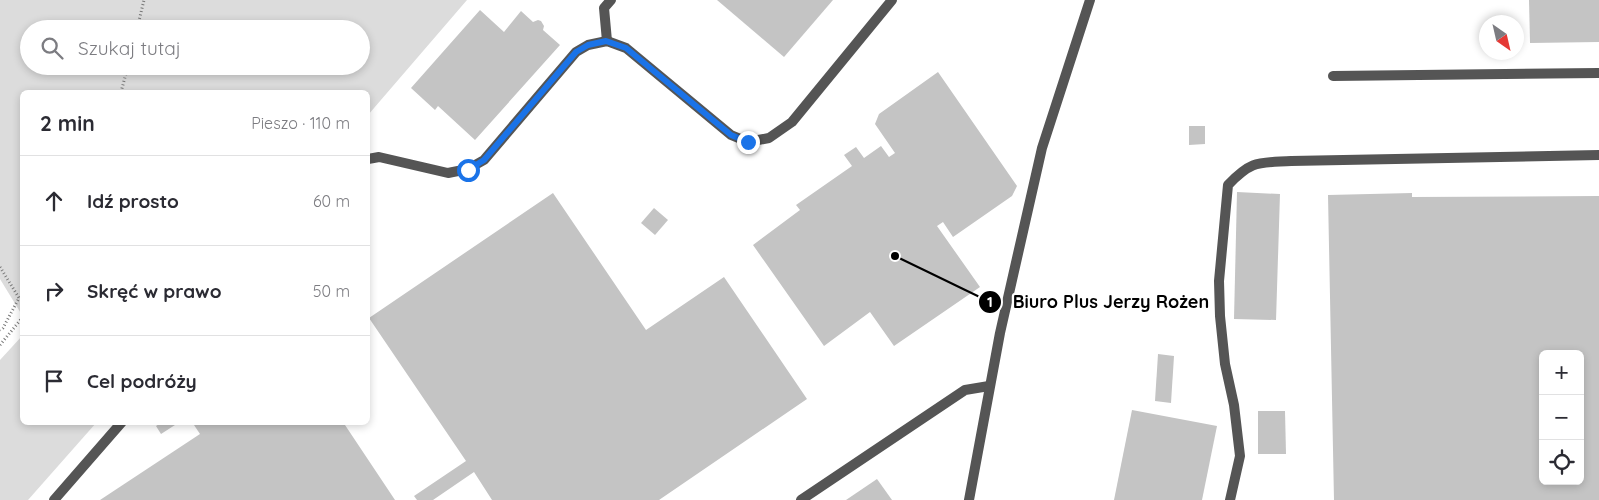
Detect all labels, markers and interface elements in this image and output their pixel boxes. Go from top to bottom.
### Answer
north arrow [1479,15,1524,60]
search box [20,20,370,75]
icon: search [38,34,66,62]
text: Szukaj tutaj [78,36,181,60]
text: 2 min [40,110,95,136]
text: Pieszo · 110 m [251,113,350,133]
route end [737,131,760,154]
route start [457,159,480,182]
icon: ahead [40,187,68,215]
text: Idź prosto [87,189,179,213]
text: 60 m [313,191,350,211]
icon: right [40,277,68,305]
text: Skręć w prawo [87,279,222,303]
text: 50 m [313,281,350,301]
callout: Biuro Plus Jerzy Rożen [978,285,1219,318]
text: Biuro Plus Jerzy Rożen [1013,290,1209,313]
text: 1 [987,292,993,311]
map controls [1539,350,1584,485]
button: + [1539,350,1584,395]
icon: arrive [40,367,68,395]
text: Cel podróży [87,369,197,393]
button: − [1539,395,1584,440]
button: locate [1539,440,1584,485]

